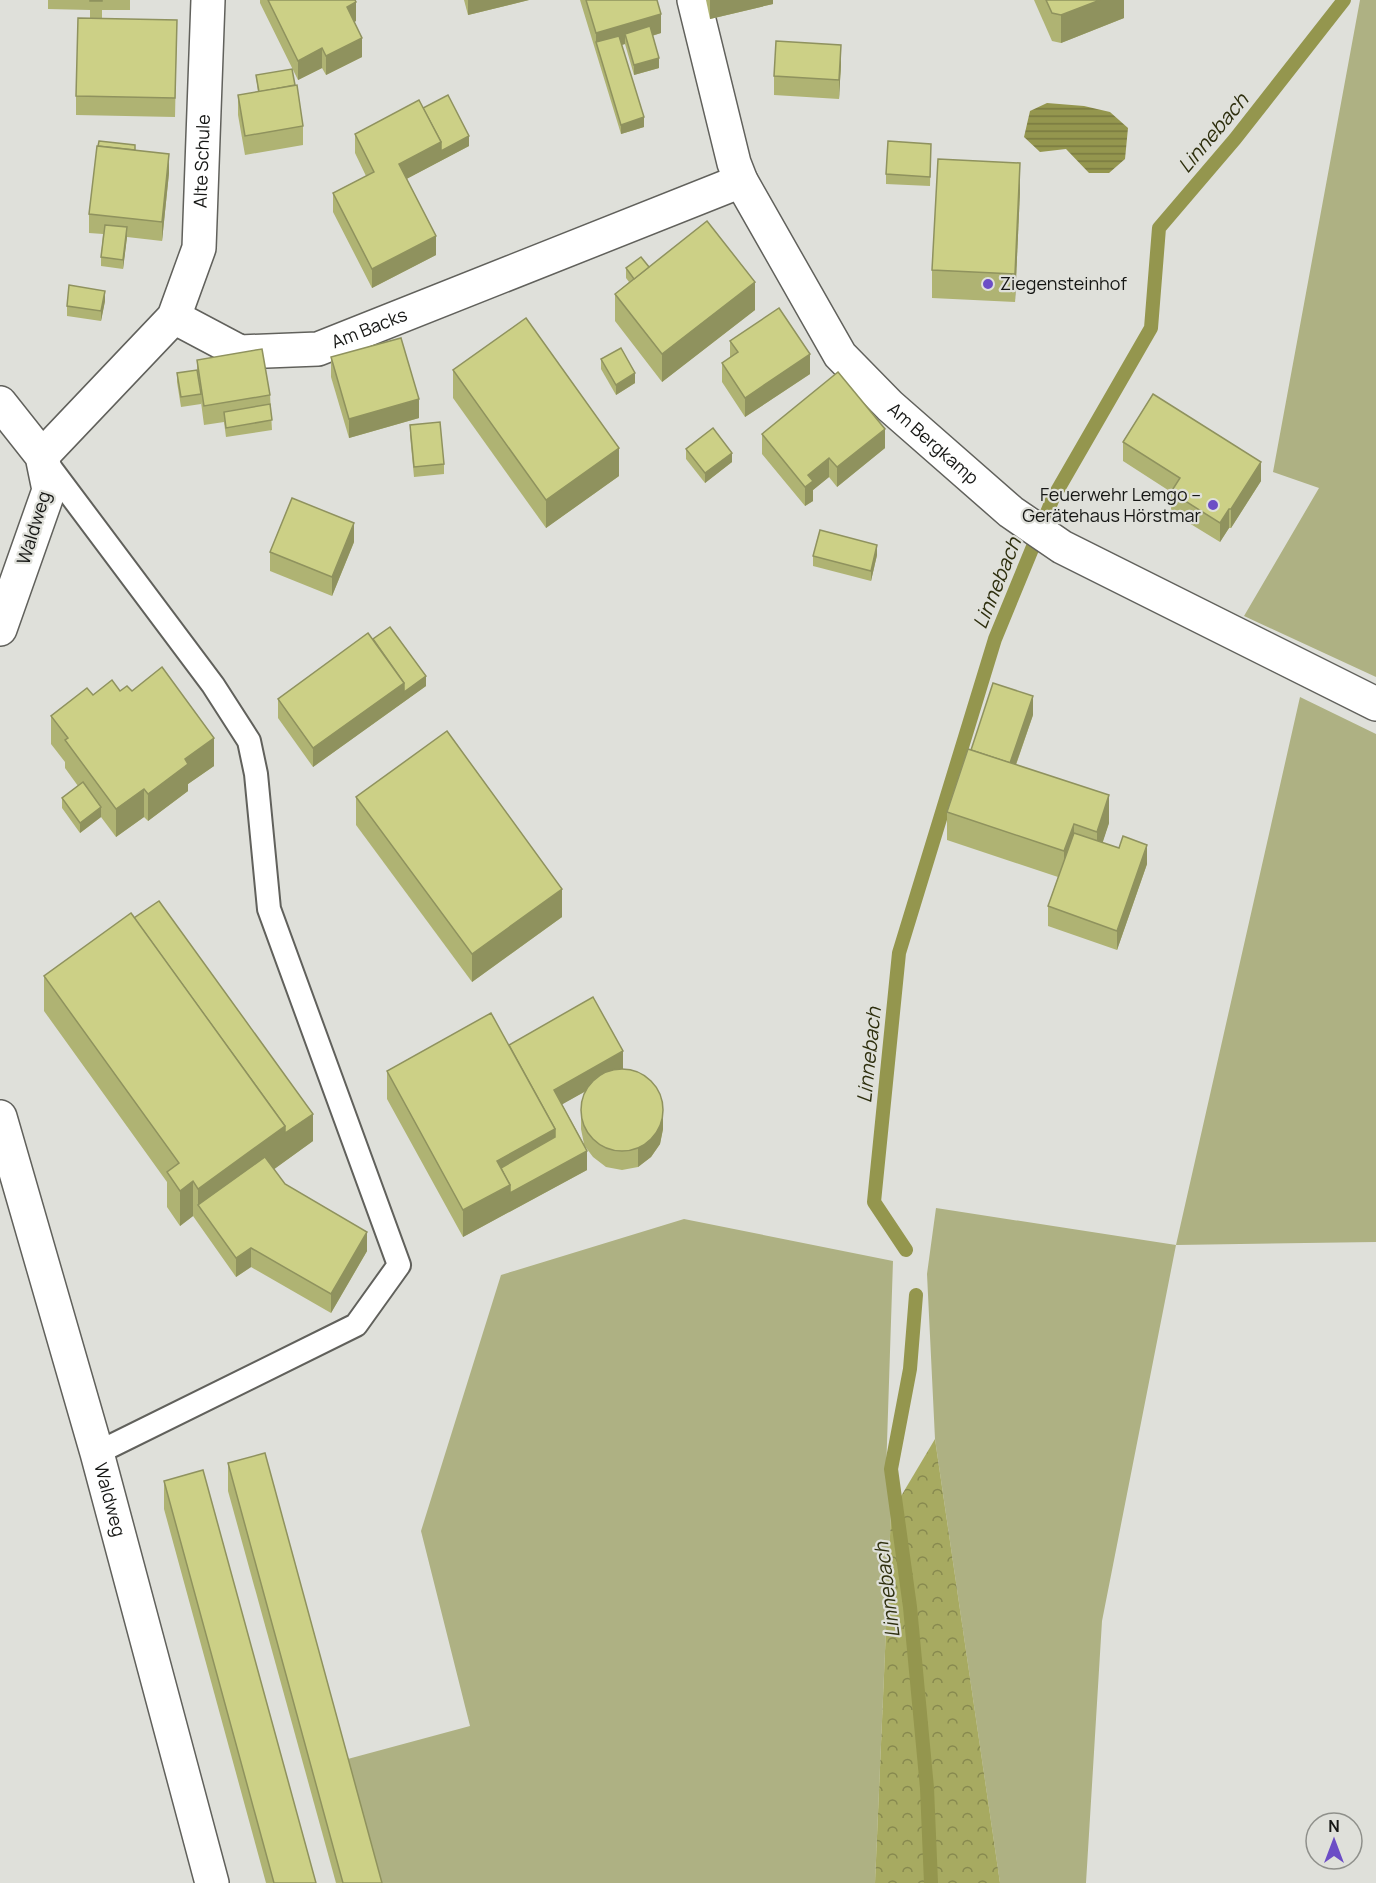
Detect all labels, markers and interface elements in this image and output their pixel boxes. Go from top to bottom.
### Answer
water label: Linnebach [1171,86,1255,178]
street label: Alte Schule [187,114,215,208]
place label: Ziegensteinhof [1000,271,1127,295]
marker: Ziegensteinhof [981,277,995,291]
street label: Am Backs [328,302,410,354]
street label: Am Bergkamp [883,397,984,489]
place label: Feuerwehr Lemgo – Gerätehaus Hörstmar [1022,482,1202,527]
street label: Waldweg [11,488,56,567]
marker: Feuerwehr Lemgo – Gerätehaus Hörstmar [1206,498,1220,512]
water label: Linnebach [966,532,1027,632]
water label: Linnebach [850,1005,887,1104]
street label: Waldweg [89,1460,132,1539]
water label: Linnebach [867,1540,906,1639]
north arrow [1304,1811,1364,1871]
text: N [1328,1815,1340,1837]

